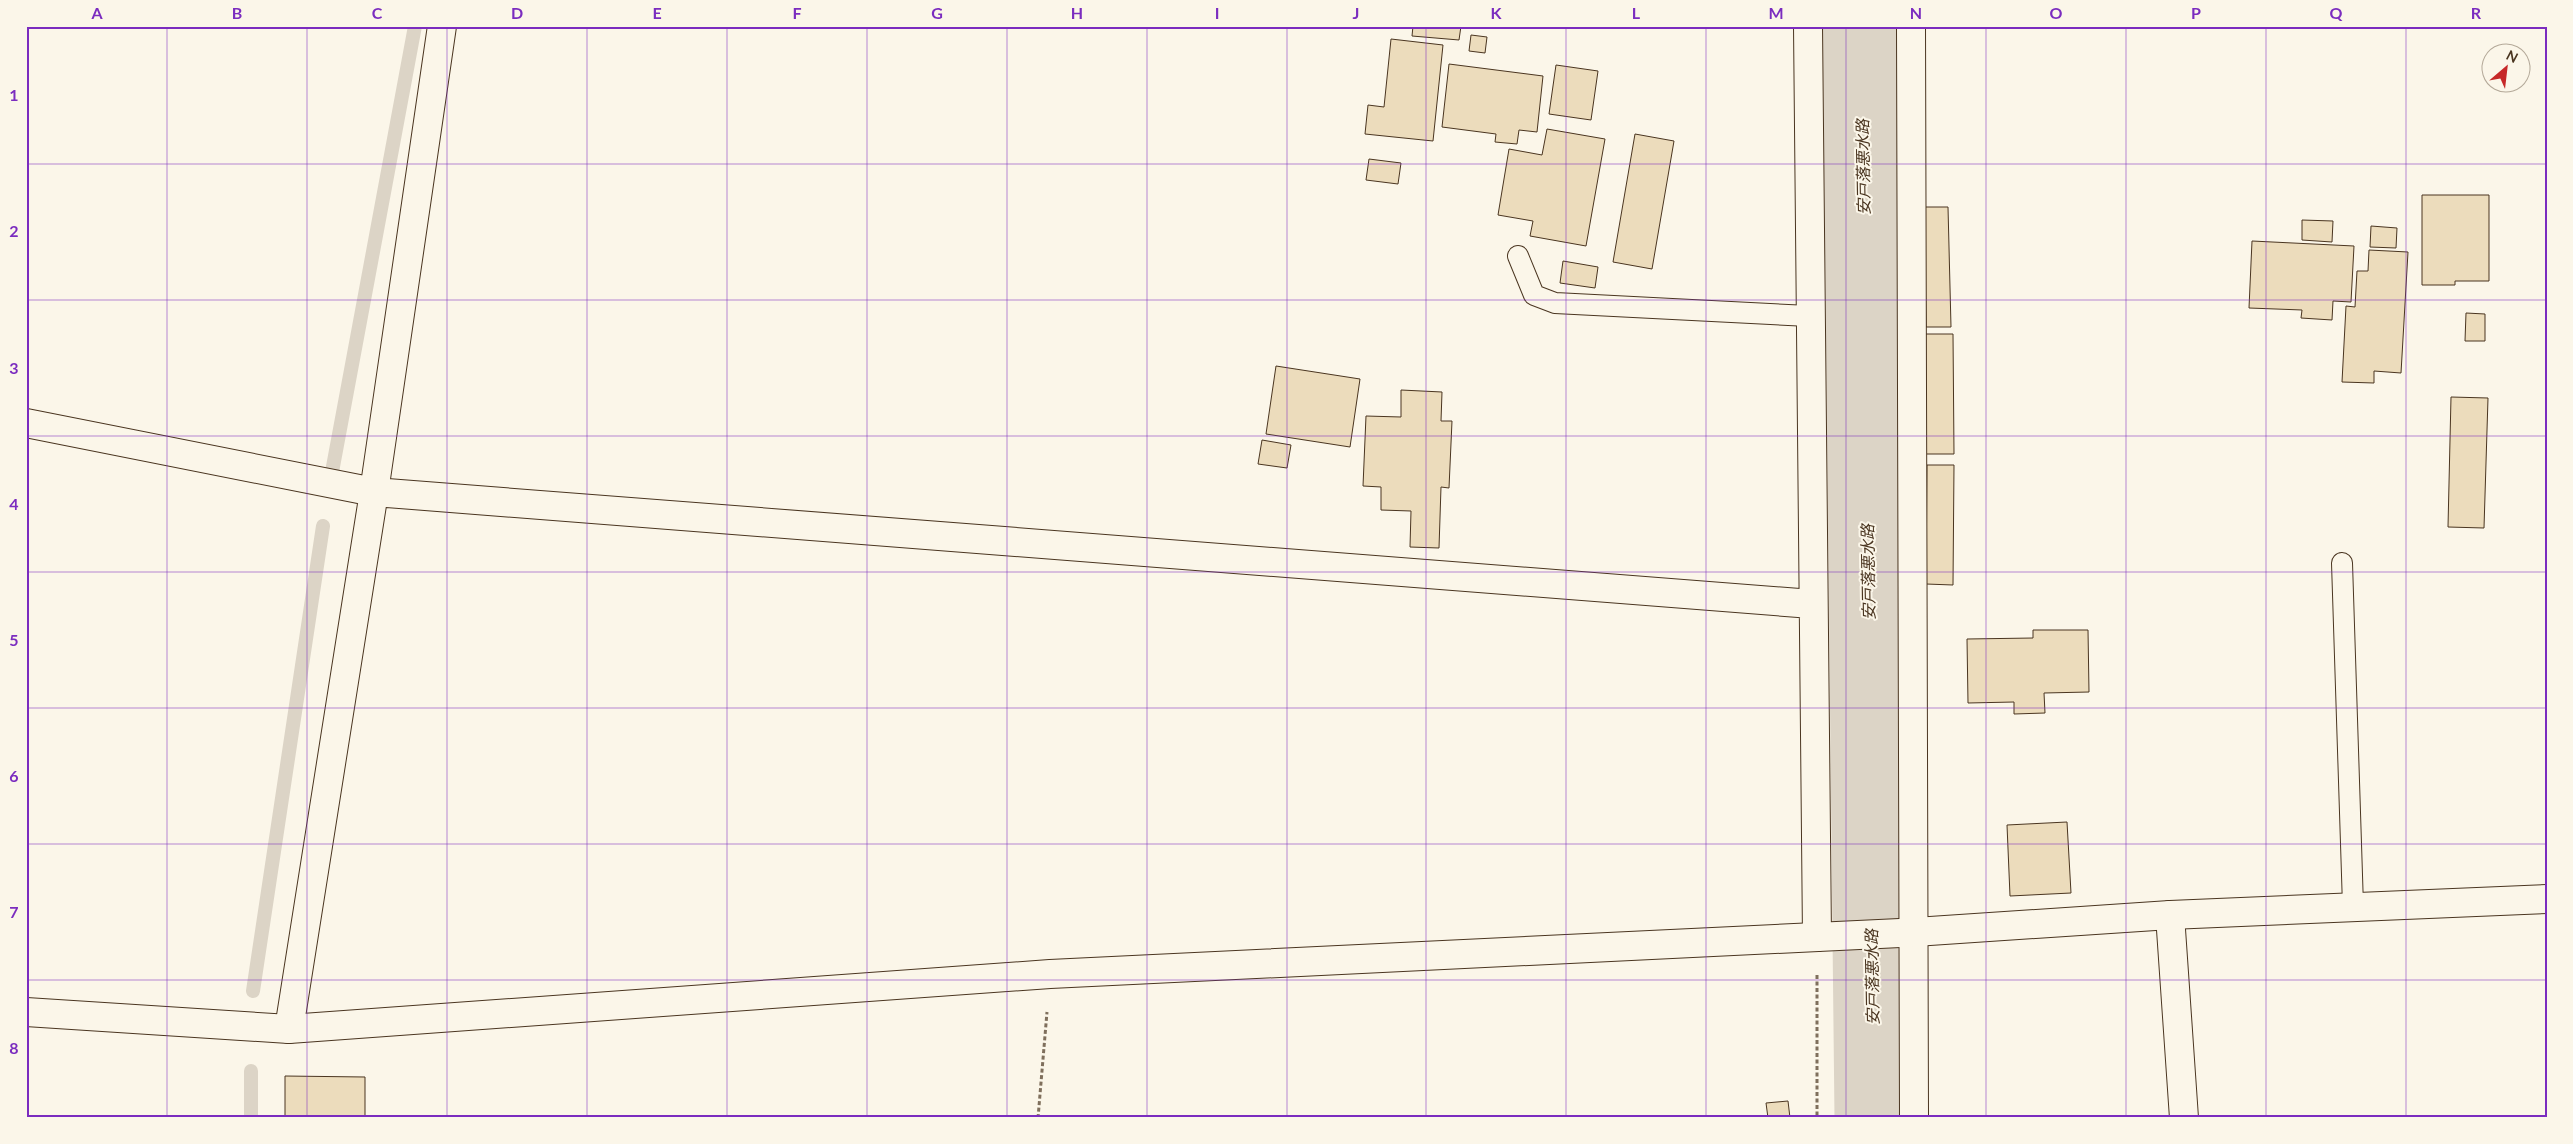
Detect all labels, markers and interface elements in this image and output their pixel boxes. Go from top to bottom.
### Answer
text: A [90,3,103,22]
text: B [232,3,242,22]
text: C [372,3,383,22]
text: D [511,3,523,22]
text: E [652,3,662,22]
text: F [792,3,802,22]
text: G [931,3,943,22]
text: H [1071,3,1083,22]
text: I [1215,3,1219,22]
text: J [1353,3,1359,22]
text: K [1491,3,1503,22]
text: L [1632,3,1641,22]
text: M [1768,3,1784,22]
text: N [1910,3,1922,22]
text: O [2050,3,2063,22]
text: P [2191,3,2201,22]
text: Q [2330,3,2343,22]
text: R [2471,3,2482,22]
north arrow [2480,42,2530,92]
text: N [2504,46,2521,66]
text: 1 [9,85,19,104]
water label: 安戸落悪水路 [1852,117,1873,215]
text: 2 [9,221,19,240]
text: 3 [9,358,19,377]
text: 4 [9,494,19,513]
water label: 安戸落悪水路 [1857,522,1878,620]
text: 5 [9,630,19,649]
text: 6 [9,766,19,785]
text: 7 [9,902,19,921]
water label: 安戸落悪水路 [1861,927,1882,1025]
text: 8 [9,1038,19,1057]

